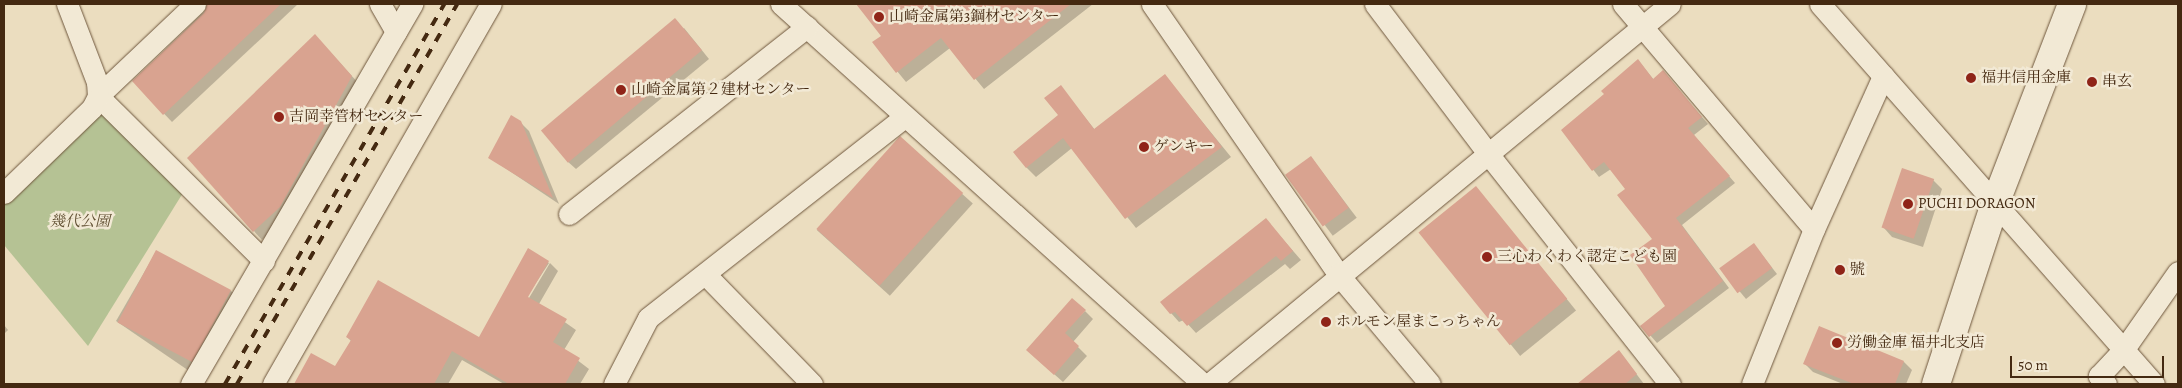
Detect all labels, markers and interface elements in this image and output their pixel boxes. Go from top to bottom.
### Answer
place label: 山崎金属第3鋼材センター [889,8,1060,26]
marker: 山崎金属第3鋼材センター [873,11,885,23]
place label: 福井信用金庫 [1981,69,2071,87]
marker: 福井信用金庫 [1965,72,1977,84]
place label: 串玄 [2102,73,2132,91]
marker: 串玄 [2086,76,2098,88]
place label: 山崎金属第２建材センター [631,81,811,99]
marker: 山崎金属第２建材センター [615,84,627,96]
place label: 吉岡幸管材センター [289,108,424,126]
marker: 吉岡幸管材センター [273,111,285,123]
place label: ゲンキー [1154,138,1214,156]
marker: ゲンキー [1138,141,1150,153]
place label: PUCHI DORAGON [1918,195,2035,213]
marker: PUCHI DORAGON [1902,198,1914,210]
park label: 幾代公園 [50,213,110,231]
place label: 三心わくわく認定こども園 [1497,248,1677,266]
marker: 三心わくわく認定こども園 [1481,251,1493,263]
place label: 號 [1850,261,1865,279]
marker: 號 [1834,264,1846,276]
place label: ホルモン屋まこっちゃん [1336,313,1501,331]
marker: ホルモン屋まこっちゃん [1320,316,1332,328]
place label: 労働金庫 福井北支店 [1847,334,1985,352]
marker: 労働金庫 福井北支店 [1831,337,1843,349]
scale bar [2012,346,2166,378]
text: 50 m [2018,355,2048,375]

